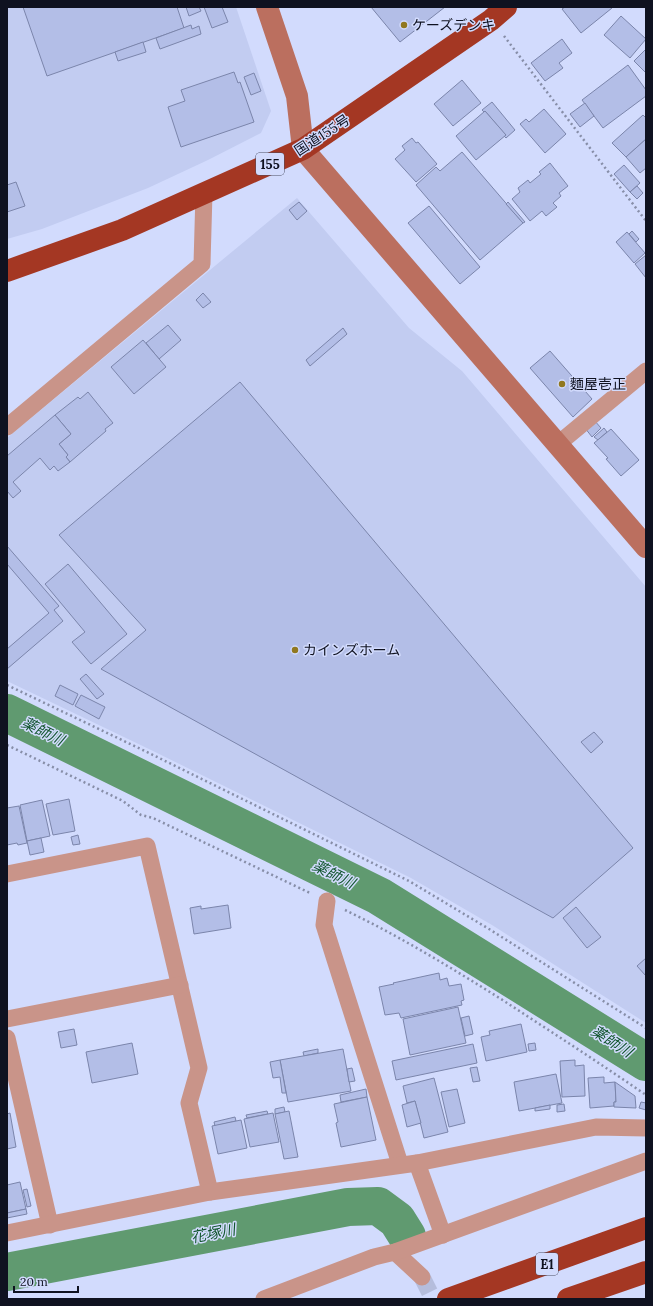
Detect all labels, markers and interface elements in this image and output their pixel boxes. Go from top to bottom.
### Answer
place label: ケーズデンキ [412,16,495,34]
marker: ケーズデンキ [399,20,409,30]
street label: 国道155号 [291,110,353,160]
road number: 155 [256,153,284,175]
place label: 麵屋壱正 [570,375,626,393]
marker: 麵屋壱正 [557,379,567,389]
place label: カインズホーム [303,641,400,659]
marker: カインズホーム [290,645,300,655]
water label: 薬師川 [19,713,69,750]
water label: 薬師川 [310,856,360,893]
water label: 薬師川 [588,1021,638,1062]
water label: 花塚川 [189,1219,239,1247]
road number: E1 [536,1253,558,1275]
scale bar [14,1268,78,1294]
text: 20 m [20,1274,48,1289]

